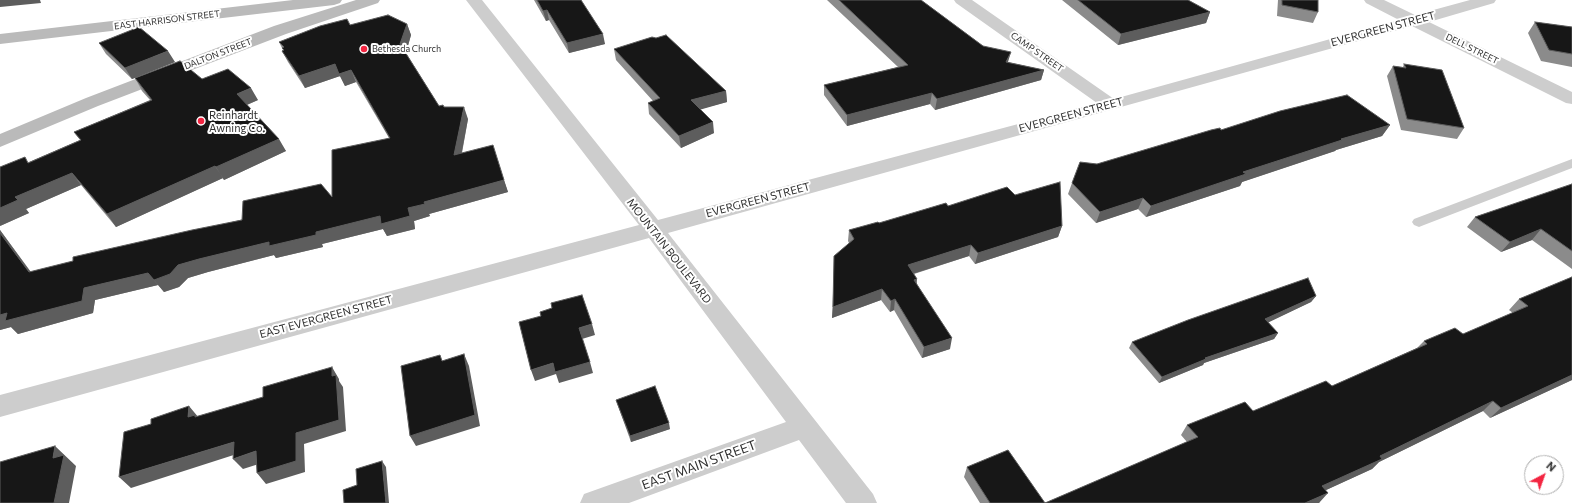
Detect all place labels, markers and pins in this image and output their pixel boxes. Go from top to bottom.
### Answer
marker: Bethesda Church [359,44,369,54]
place label: Bethesda Church [372,44,441,54]
place label: Reinhardt Awning Co. [209,108,265,134]
marker: Reinhardt Awning Co. [196,116,206,126]

